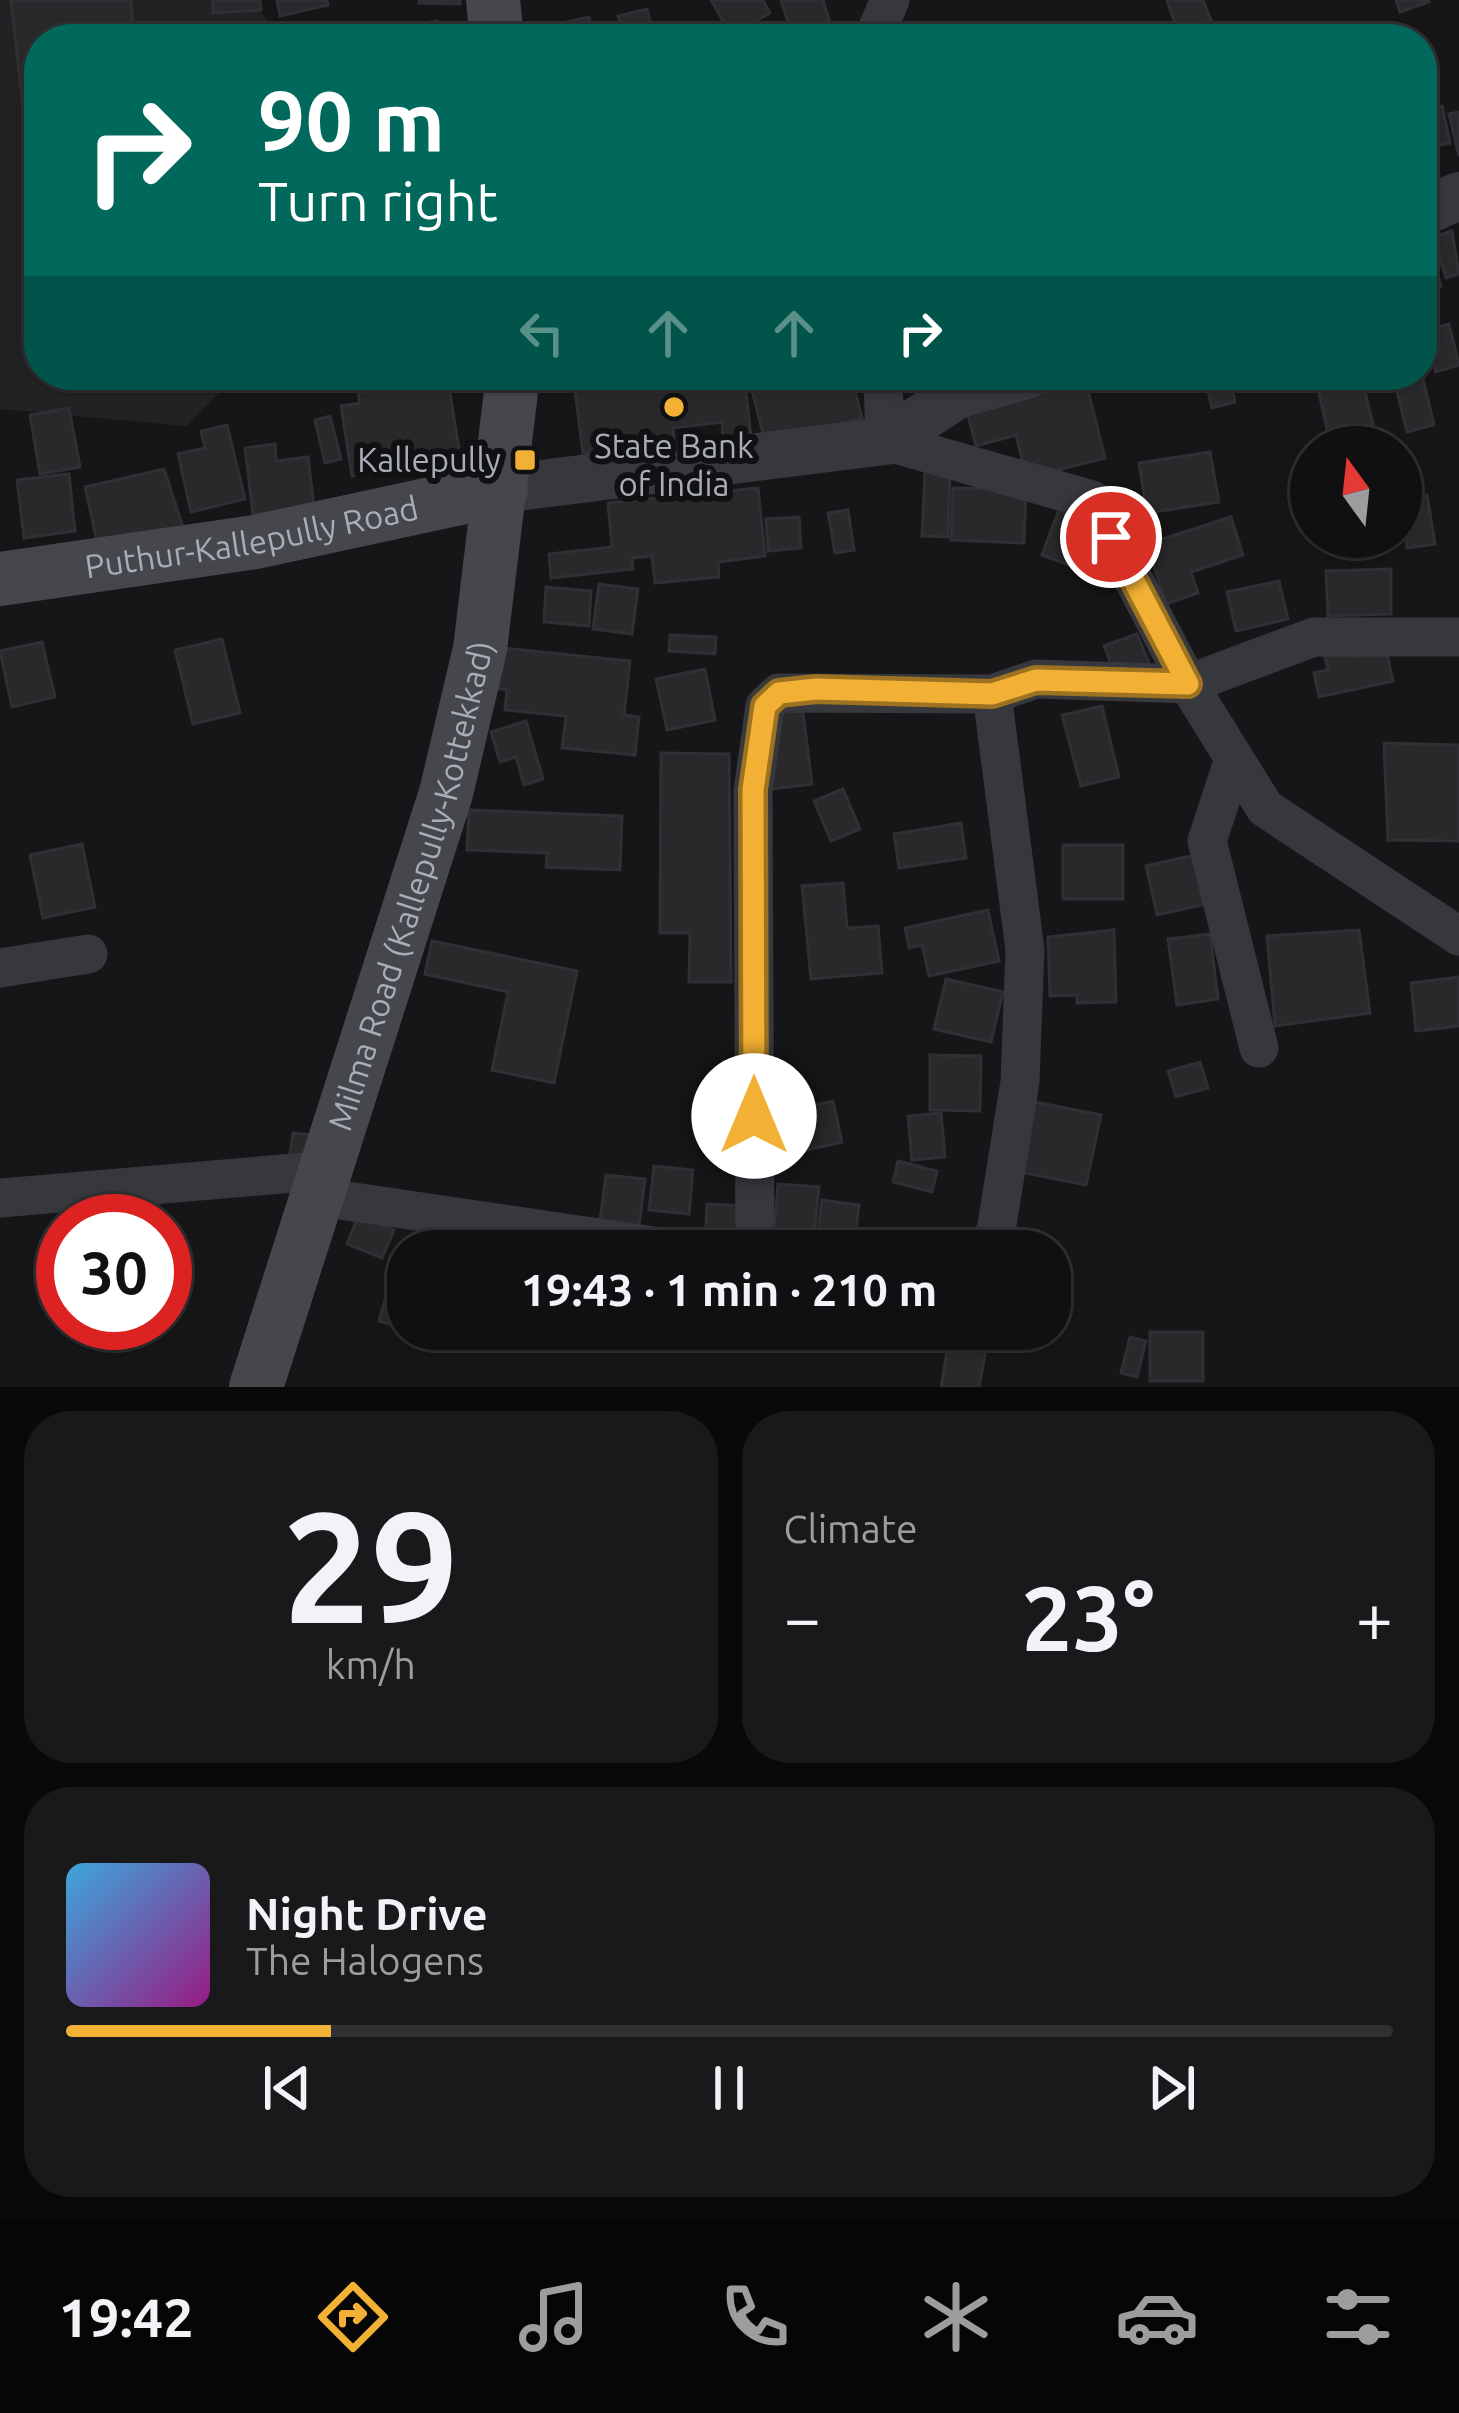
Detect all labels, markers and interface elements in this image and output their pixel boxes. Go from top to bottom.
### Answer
icon: right [60,72,216,228]
text: 90 m [258,73,445,167]
text: Turn right [258,171,498,231]
icon: left [509,300,575,366]
icon: ahead [635,300,701,366]
icon: ahead [761,300,827,366]
icon: right [887,300,953,366]
marker: State Bank of India [661,394,687,420]
north arrow [1290,426,1422,558]
map controls [1290,426,1422,558]
place label: State Bank of India [594,427,754,502]
place label: Kallepully [357,441,501,478]
marker: Kallepully [512,447,538,473]
pin [1060,486,1162,588]
street label: Puthur-Kallepully Road [82,488,422,584]
icon: arrive [1078,504,1144,570]
street label: Milma Road (Kallepully-Kottekkad) [320,639,500,1135]
position arrow [691,1053,817,1179]
speed limit sign: 30 [36,1194,192,1350]
text: 19:43 · 1 min · 210 m [521,1264,937,1315]
text: 29 [283,1478,459,1652]
text: Climate [784,1507,918,1550]
text: 23° [1022,1567,1155,1668]
text: − [784,1580,821,1654]
text: + [1356,1580,1393,1654]
text: km/h [326,1643,416,1686]
text: Night Drive [246,1888,488,1939]
text: The Halogens [246,1939,484,1982]
icon: previous [254,2055,320,2121]
icon: pause [696,2055,762,2121]
icon: next [1139,2055,1205,2121]
icon: directions [311,2275,395,2359]
icon: music [512,2275,596,2359]
icon: phone [713,2275,797,2359]
icon: climate [914,2275,998,2359]
icon: car [1115,2275,1199,2359]
icon: filters [1316,2275,1400,2359]
text: 19:42 [59,2287,194,2347]

